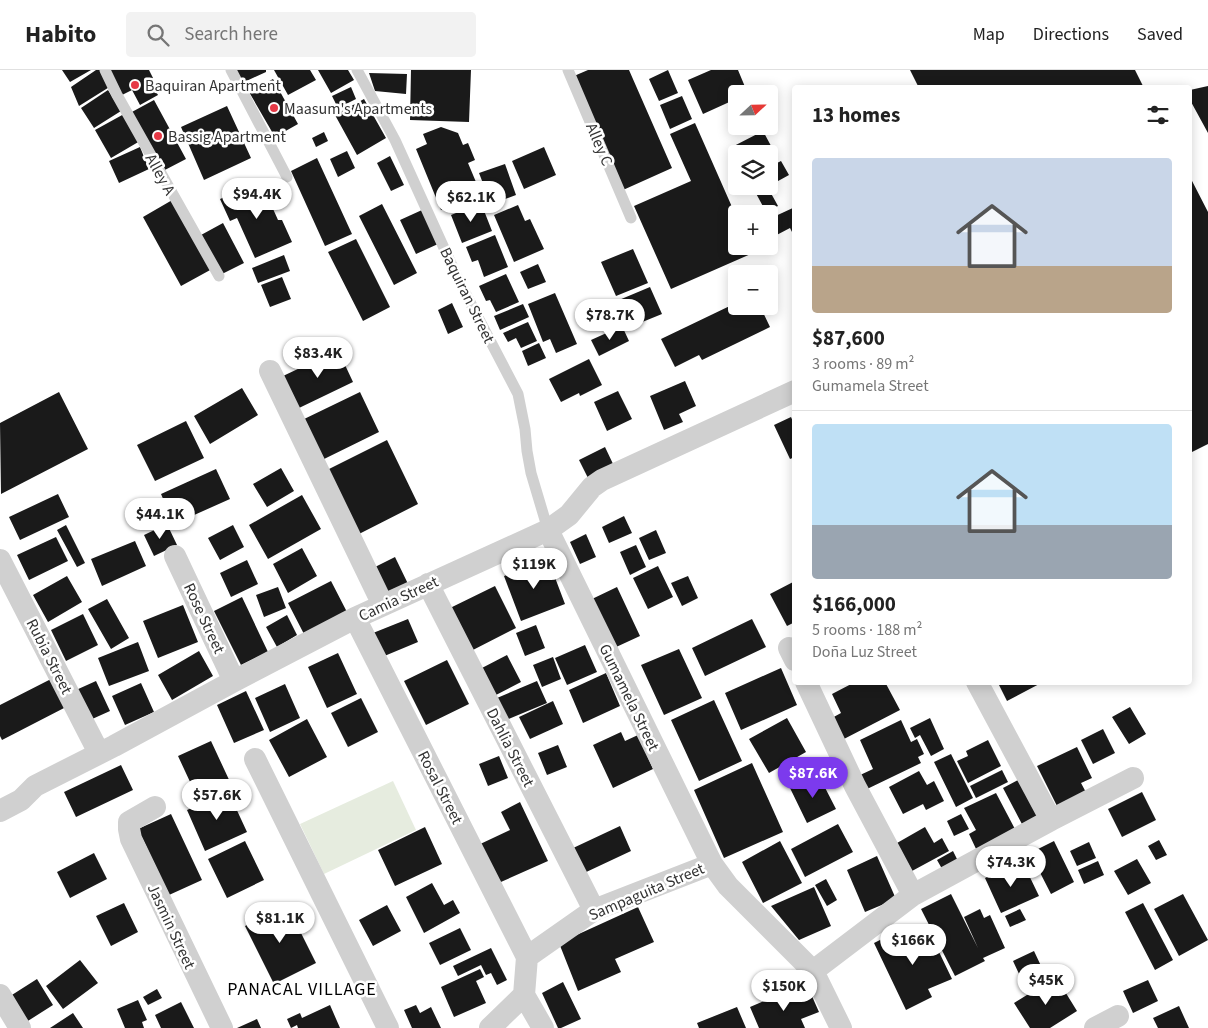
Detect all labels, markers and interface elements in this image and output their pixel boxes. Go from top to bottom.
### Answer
search box [126,12,476,57]
text: Habito [25,17,96,52]
icon: search [144,21,172,49]
text: Search here [184,21,278,48]
text: Map [973,22,1005,47]
text: Directions [1033,22,1109,47]
text: Saved [1137,22,1183,47]
place label: Baquiran Apartment [145,75,282,97]
marker: Baquiran Apartment [129,79,141,91]
north arrow [728,85,778,135]
map controls [728,85,778,315]
place label: Maasum's Apartments [284,98,433,120]
text: 13 homes [812,100,900,130]
icon: filters [1144,101,1172,129]
marker: Maasum's Apartments [268,102,280,114]
street label: Alley C [580,120,618,169]
place label: Bassig Apartment [168,126,286,148]
marker: Bassig Apartment [152,130,164,142]
button: layers [728,145,778,195]
street label: Alley A [140,150,181,199]
pin: $94.4K [216,178,298,220]
pin: $62.1K [430,180,512,223]
text: $94.4K [233,183,281,205]
text: $62.1K [447,186,495,208]
icon: home [947,191,1037,281]
button: + [728,205,778,255]
street label: Baquiran Street [434,244,500,348]
button: − [728,265,778,315]
pin: $78.7K [569,298,651,341]
text: $78.7K [586,304,634,326]
text: $87,600 [812,323,885,353]
pin: $83.4K [277,336,359,379]
text: $83.4K [294,342,342,364]
text: 3 rooms · 89 m² [812,353,914,375]
text: Gumamela Street [812,375,929,397]
icon: home [947,456,1037,546]
pin: $44.1K [119,498,201,540]
text: $44.1K [136,503,184,525]
pin: $119K [499,548,569,590]
text: $119K [512,553,556,575]
street label: Camia Street [355,571,442,627]
street label: Rose Street [178,580,230,658]
text: $166,000 [812,589,896,619]
street label: Rubia Street [21,615,78,698]
text: 5 rooms · 188 m² [812,619,922,641]
street label: Gumamela Street [594,640,665,755]
text: Doña Luz Street [812,641,917,663]
street label: Dahlia Street [481,704,540,791]
street label: Rosal Street [412,747,468,828]
pin: $87.6K [772,756,854,799]
text: $87.6K [789,762,837,784]
pin: $57.6K [176,778,258,821]
text: $57.6K [193,784,241,806]
pin: $74.3K [970,846,1052,888]
text: $74.3K [987,851,1035,873]
street label: Sampaguita Street [585,857,708,926]
street label: Jasmin Street [142,880,201,973]
pin: $81.1K [239,902,321,944]
text: $81.1K [256,907,304,929]
pin: $166K [878,924,948,966]
text: $166K [891,929,935,951]
pin: $45K [1016,964,1076,1006]
text: $45K [1028,969,1064,991]
pin: $150K [749,970,819,1012]
text: $150K [762,975,806,997]
district label: PANACAL VILLAGE [227,977,377,1002]

